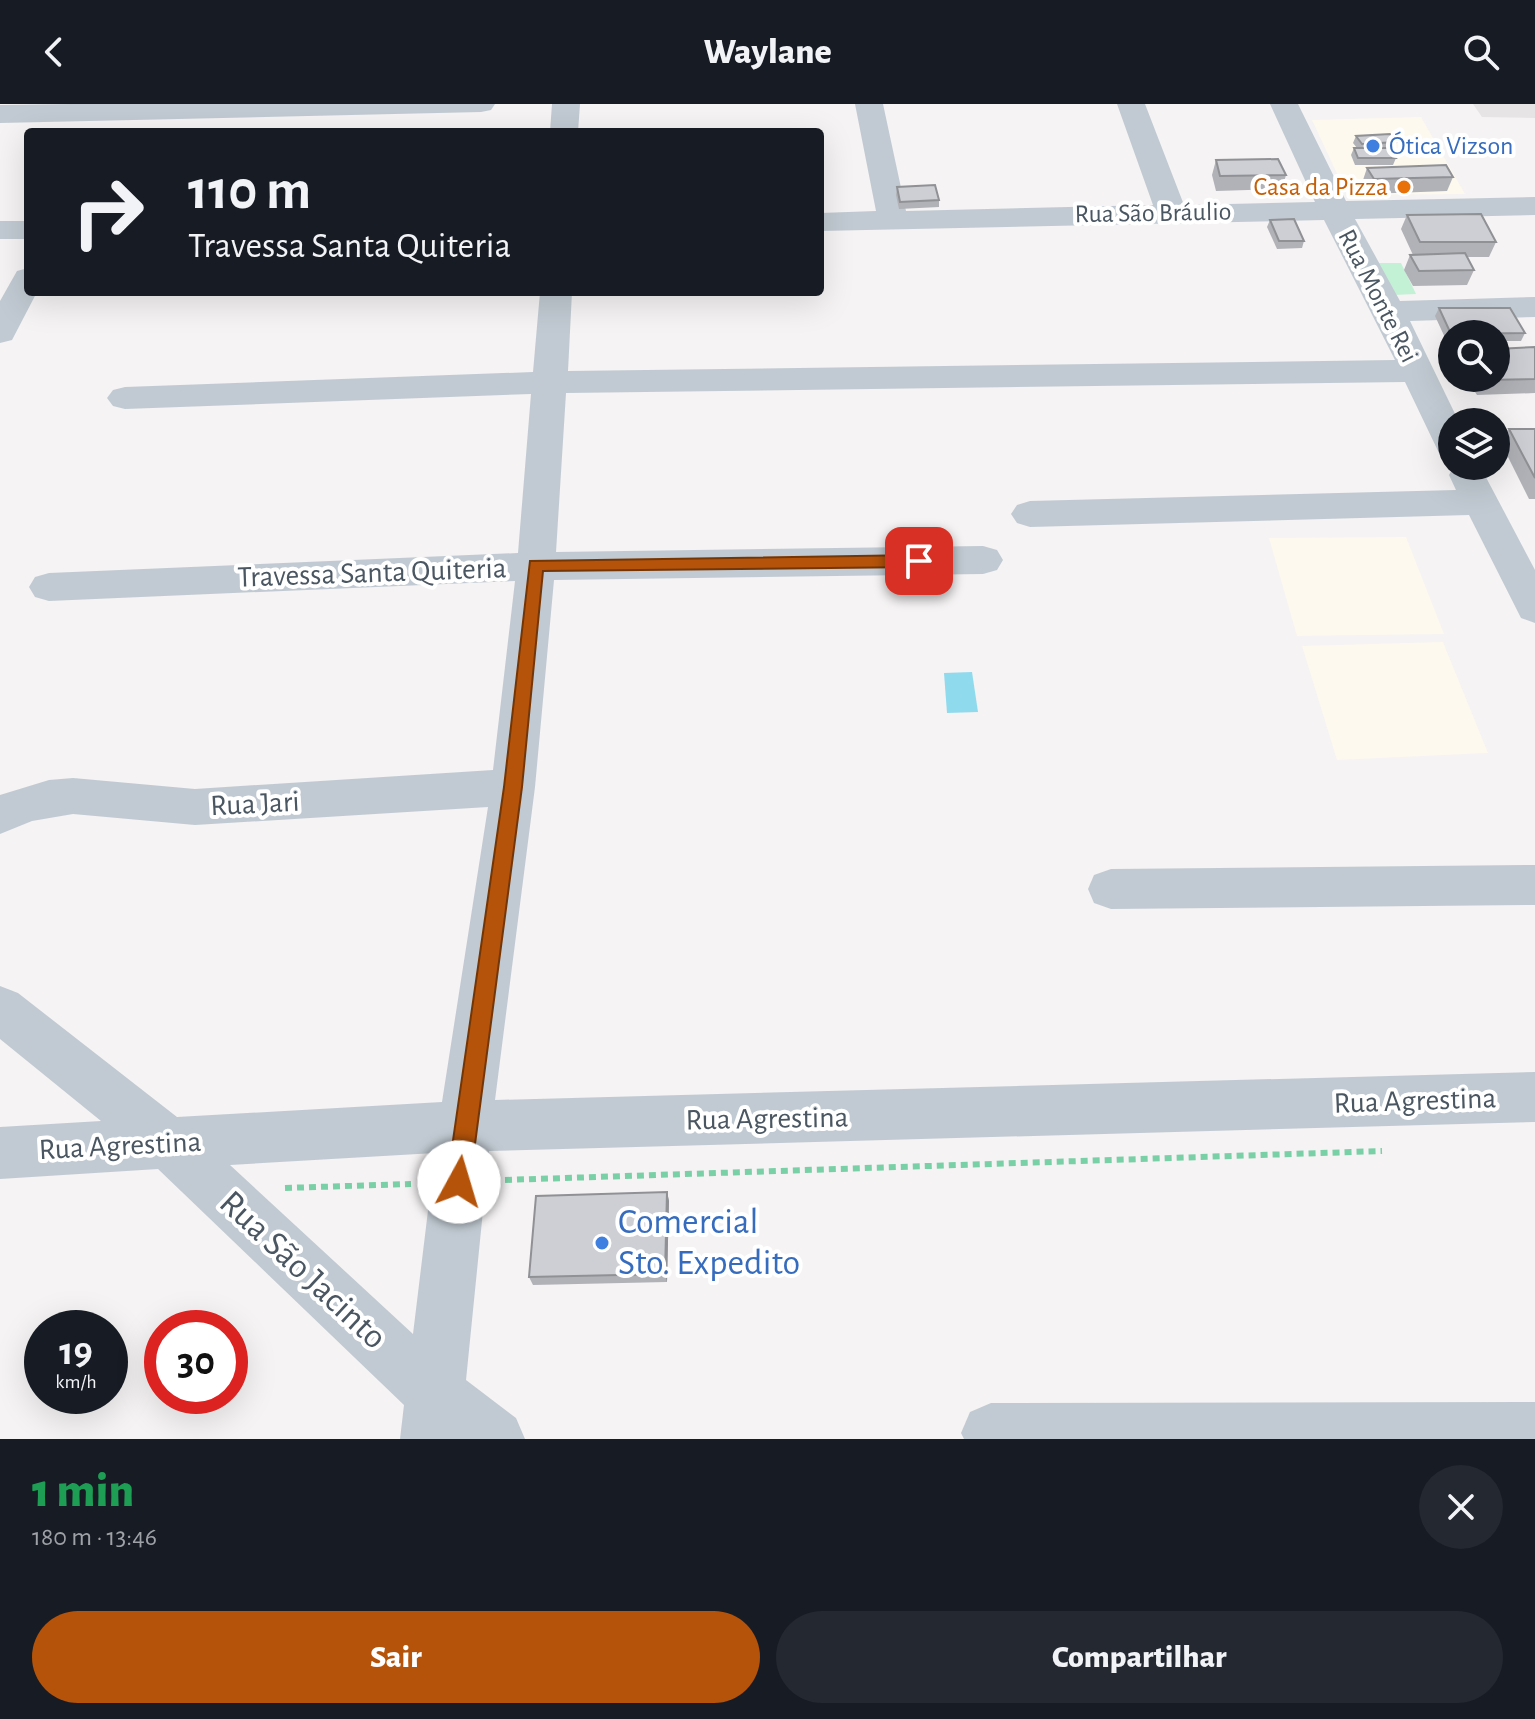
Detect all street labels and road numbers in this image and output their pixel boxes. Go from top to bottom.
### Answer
street label: Rua São Bráulio [1074,199,1232,227]
street label: Rua Monte Rei [1333,225,1423,367]
street label: Travessa Santa Quiteria [237,553,507,593]
street label: Rua Jari [210,787,300,821]
street label: Rua Agrestina [1333,1083,1497,1119]
street label: Rua Agrestina [685,1103,849,1135]
street label: Rua Agrestina [38,1127,202,1165]
street label: Rua São Jacinto [213,1184,393,1356]

